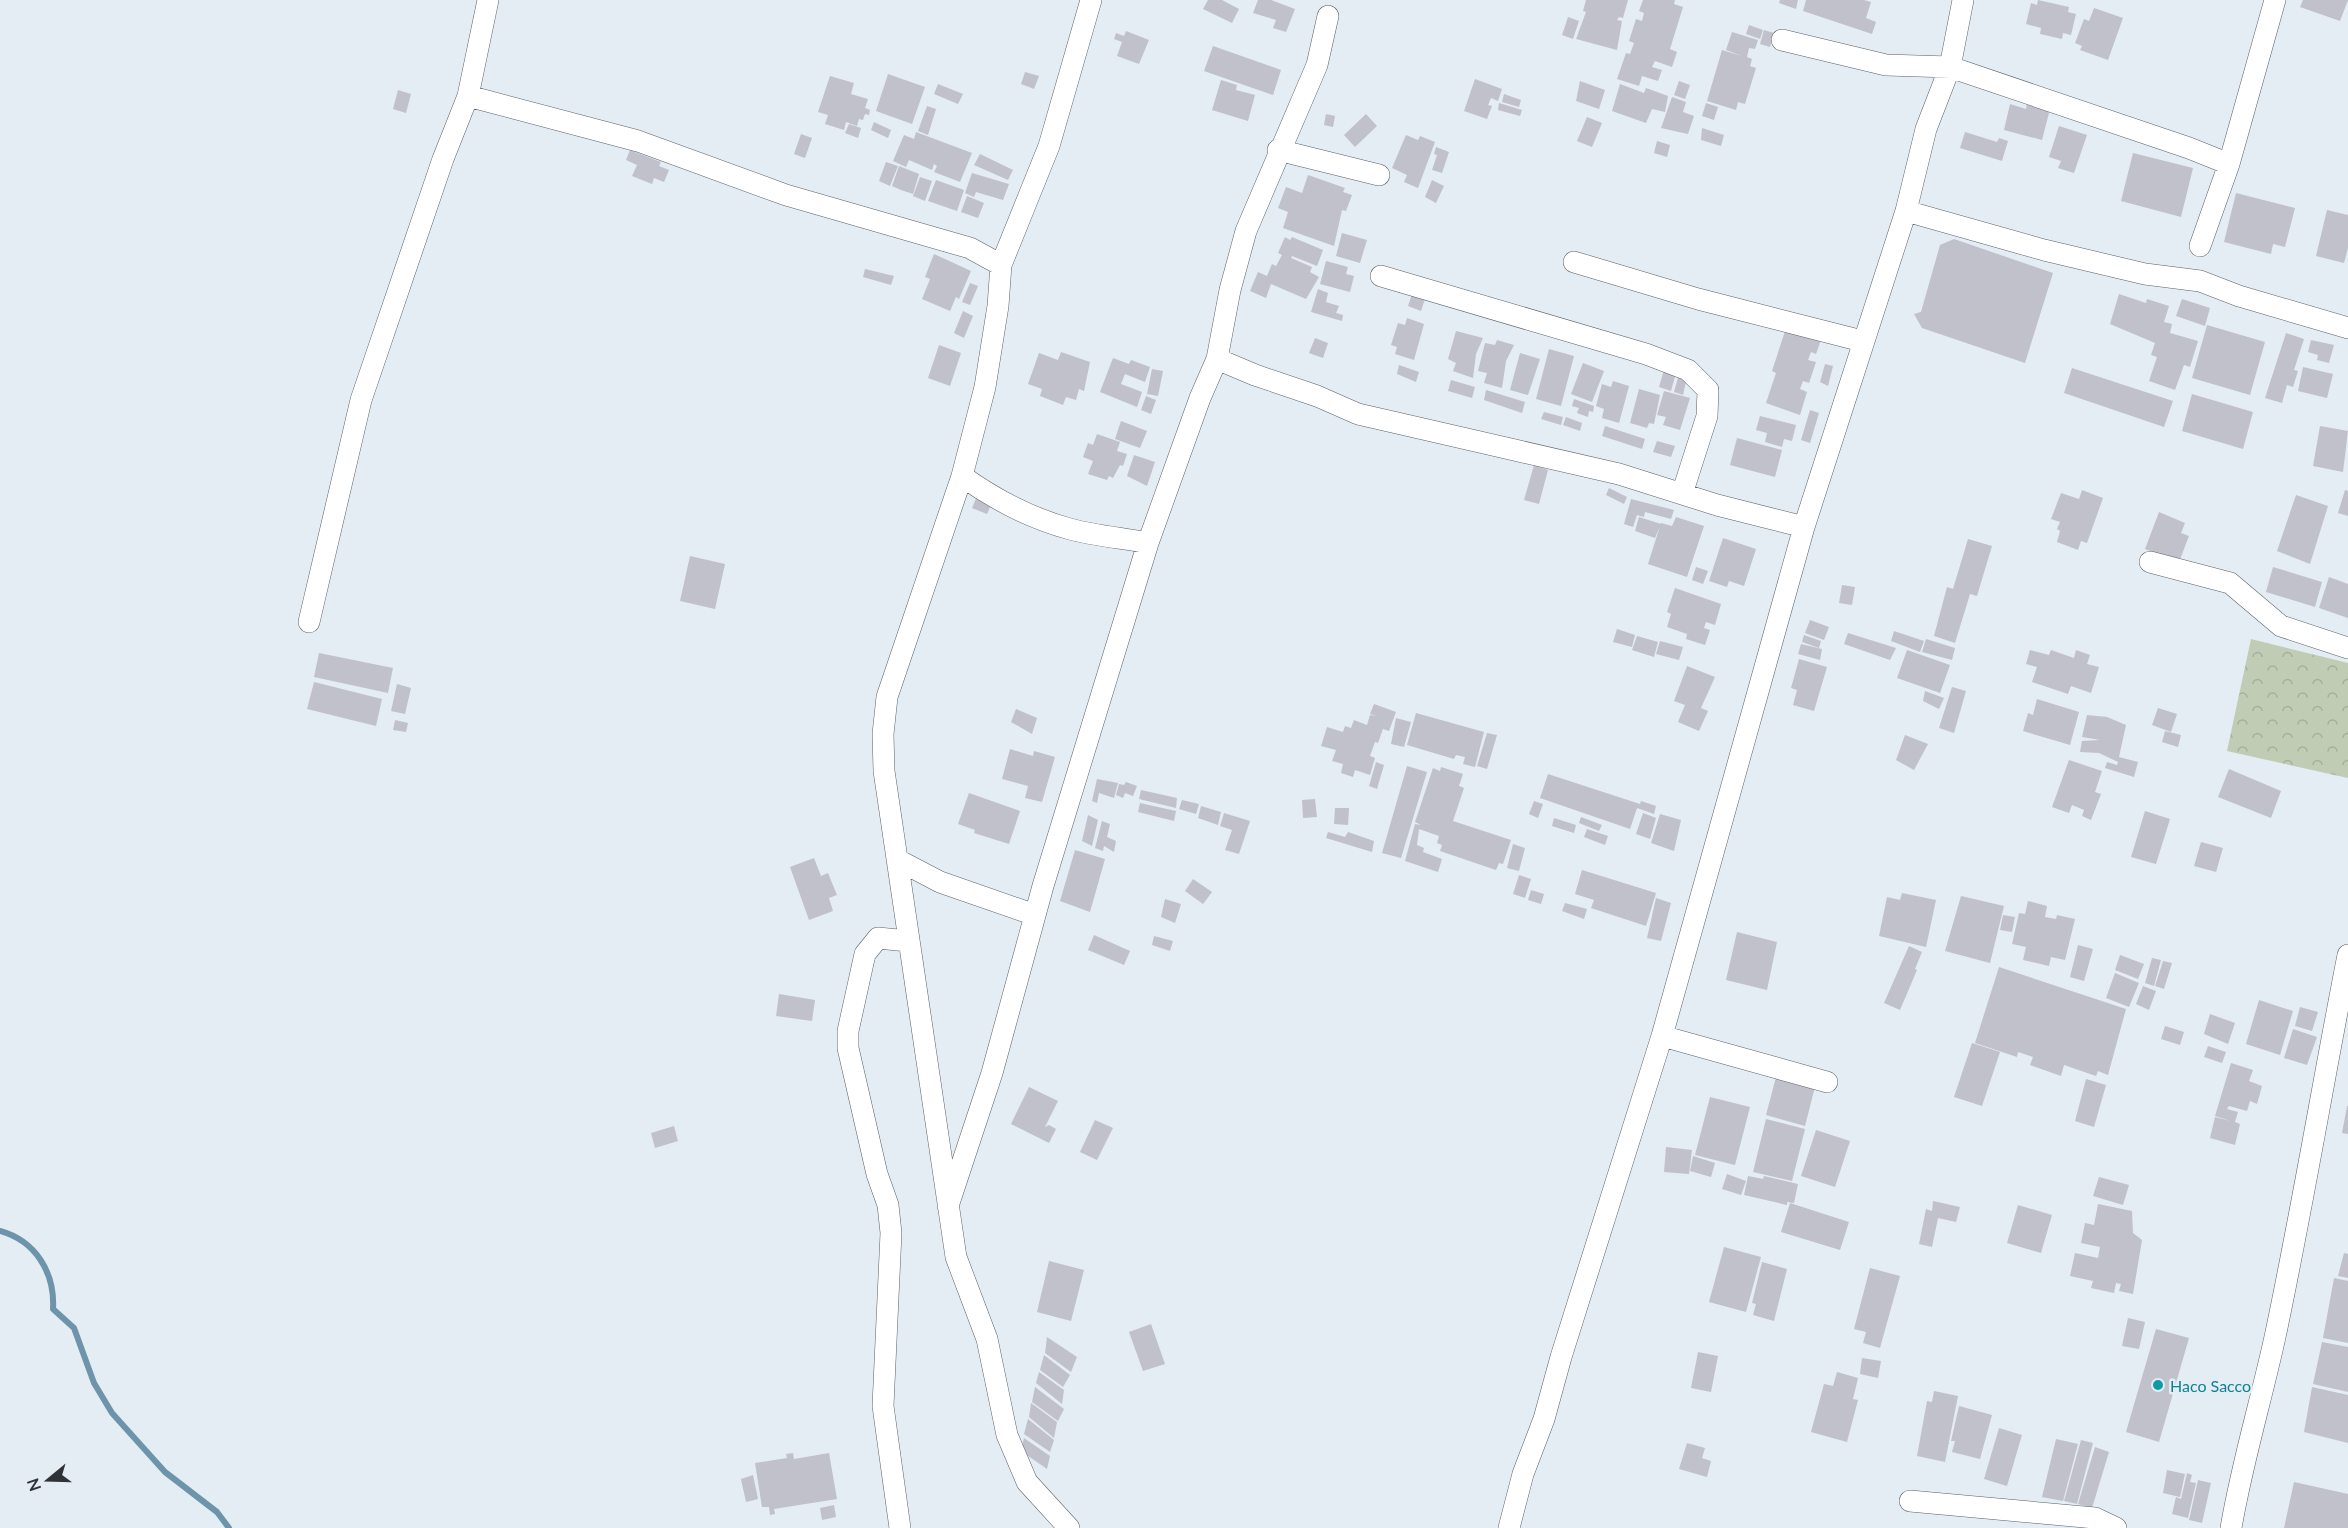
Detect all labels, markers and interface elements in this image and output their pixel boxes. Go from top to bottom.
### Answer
place label: Haco Sacco [2170,1376,2251,1395]
marker: Haco Sacco [2151,1378,2165,1392]
north arrow [18,1450,78,1510]
text: N [22,1476,44,1494]

